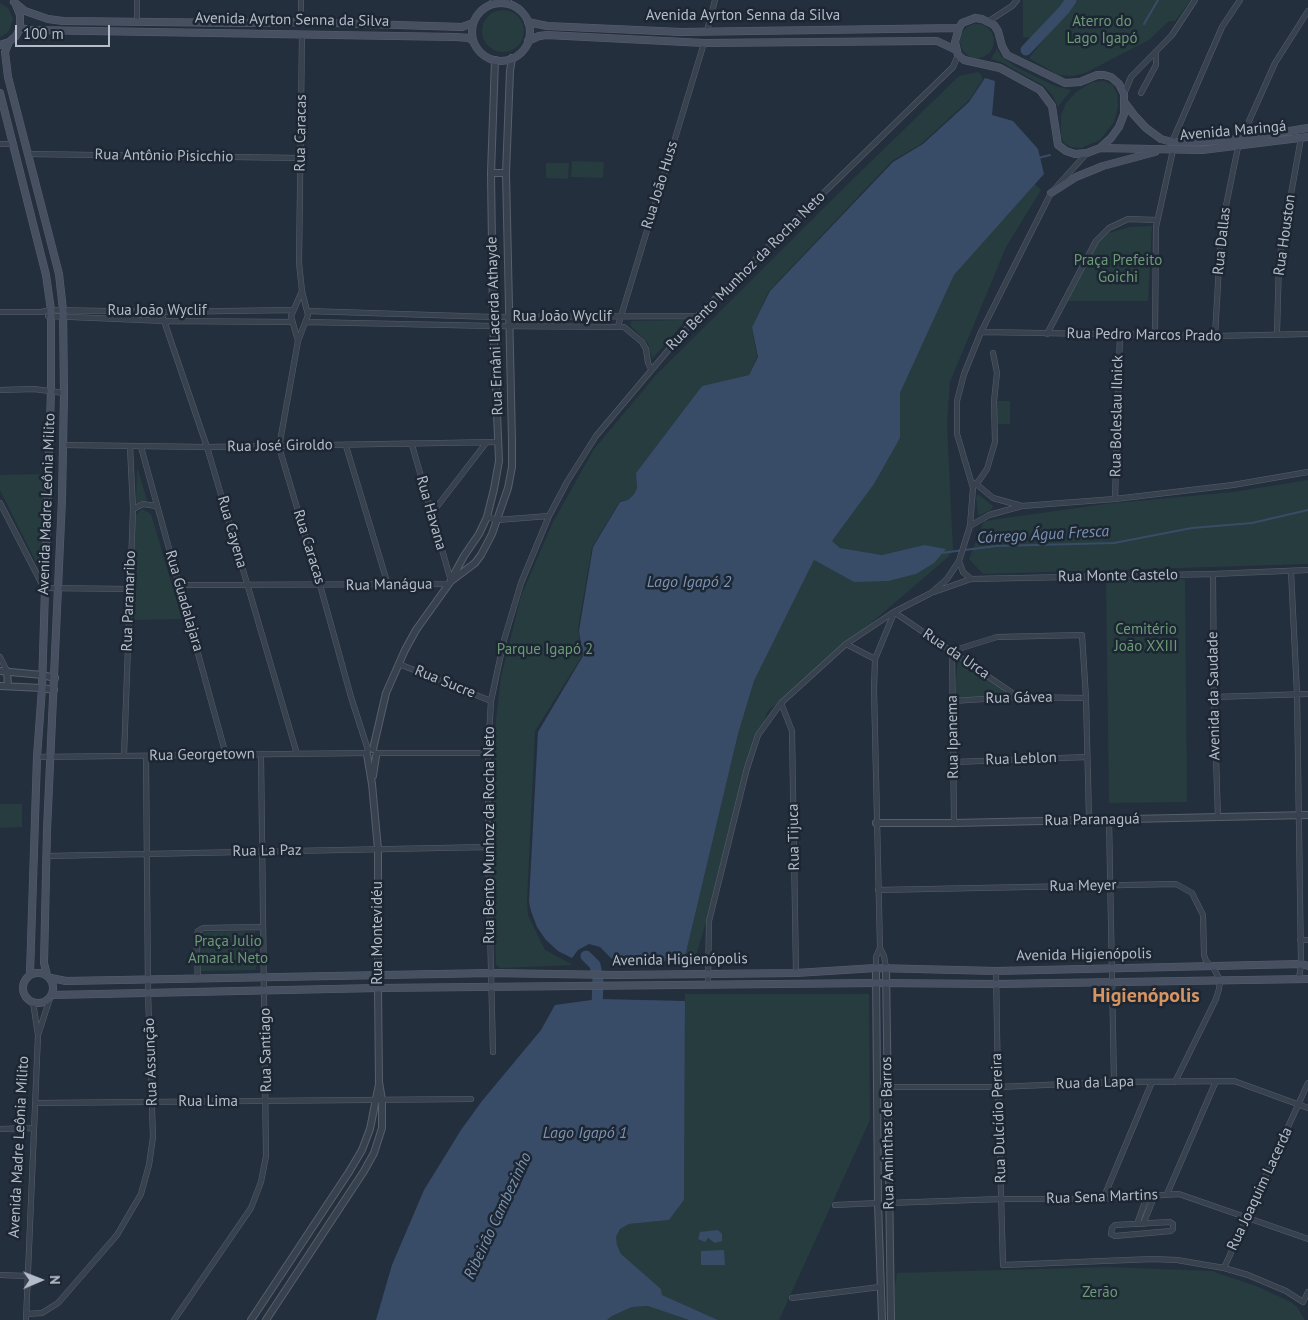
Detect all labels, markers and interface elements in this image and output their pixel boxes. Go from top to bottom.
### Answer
street label: Avenida Ayrton Senna da Silva [646,7,840,25]
street label: Avenida Ayrton Senna da Silva [195,9,389,31]
park label: Aterro do Lago Igapó [1066,13,1138,48]
scale bar [18,15,112,47]
text: 100 m [23,24,64,43]
street label: Rua Caracas [291,94,311,172]
street label: Avenida Maringá [1179,117,1287,145]
street label: Rua João Huss [638,139,682,231]
street label: Rua Antônio Pisicchio [95,146,233,166]
street label: Rua Bento Munhoz da Rocha Neto [663,188,829,354]
street label: Rua Houston [1270,193,1300,277]
street label: Rua Dallas [1209,206,1235,276]
street label: Rua Ernâni Lacerda Athayde [483,236,507,416]
park label: Praça Prefeito Goichi [1074,252,1162,287]
street label: Rua João Wyclif [107,302,207,320]
street label: Rua João Wyclif [512,308,612,326]
street label: Rua Pedro Marcos Prado [1067,325,1221,345]
street label: Rua Boleslau Ilnick [1107,355,1127,477]
street label: Avenida Madre Leônia Milito [35,413,59,595]
street label: Rua José Giroldo [227,436,333,456]
street label: Rua Havana [412,474,450,552]
street label: Rua Cayena [213,494,251,570]
street label: Rua Caracas [289,507,329,587]
water label: Córrego Água Fresca [976,522,1110,548]
street label: Rua Guadalajara [161,548,207,654]
street label: Rua Paramaribo [118,550,140,652]
street label: Rua Monte Castelo [1058,566,1178,586]
water label: Lago Igapó 2 [647,572,731,592]
street label: Rua Manágua [345,575,433,595]
park label: Cemitério João XXIII [1114,621,1178,656]
street label: Rua da Urca [919,625,993,683]
street label: Avenida da Saudade [1204,631,1224,761]
park label: Parque Igapó 2 [497,641,593,659]
street label: Rua Sucre [412,662,478,702]
street label: Rua Gávea [985,688,1053,708]
street label: Rua Ipanema [943,695,963,779]
street label: Rua Bento Munhoz da Rocha Neto [481,726,499,944]
street label: Rua Georgetown [149,745,255,765]
street label: Rua Leblon [985,749,1057,769]
street label: Rua Tijuca [784,803,804,871]
street label: Rua Paranaguá [1044,810,1140,830]
street label: Rua La Paz [232,841,302,861]
street label: Rua Meyer [1049,876,1117,896]
street label: Rua Montevidéu [369,881,387,985]
park label: Praça Julio Amaral Neto [188,933,268,968]
street label: Avenida Higienópolis [1016,945,1152,965]
street label: Avenida Higienópolis [612,950,748,970]
district label: Higienópolis [1092,984,1200,1008]
street label: Rua Santiago [256,1008,276,1092]
street label: Rua Assunção [140,1018,162,1106]
street label: Rua Dulcídio Pereira [988,1053,1010,1183]
street label: Avenida Madre Leônia Milito [5,1056,33,1238]
street label: Rua Aminthas de Barros [878,1056,898,1210]
street label: Rua da Lapa [1056,1073,1134,1093]
street label: Rua Lima [178,1093,238,1111]
water label: Lago Igapó 1 [543,1123,627,1143]
street label: Rua Joaquim Lacerda [1224,1124,1296,1254]
water label: Ribeirão Cambezinho [460,1150,536,1282]
street label: Rua Sena Martins [1046,1186,1158,1208]
north arrow [15,1255,65,1305]
text: N [46,1275,64,1284]
park label: Zerão [1082,1284,1118,1302]

